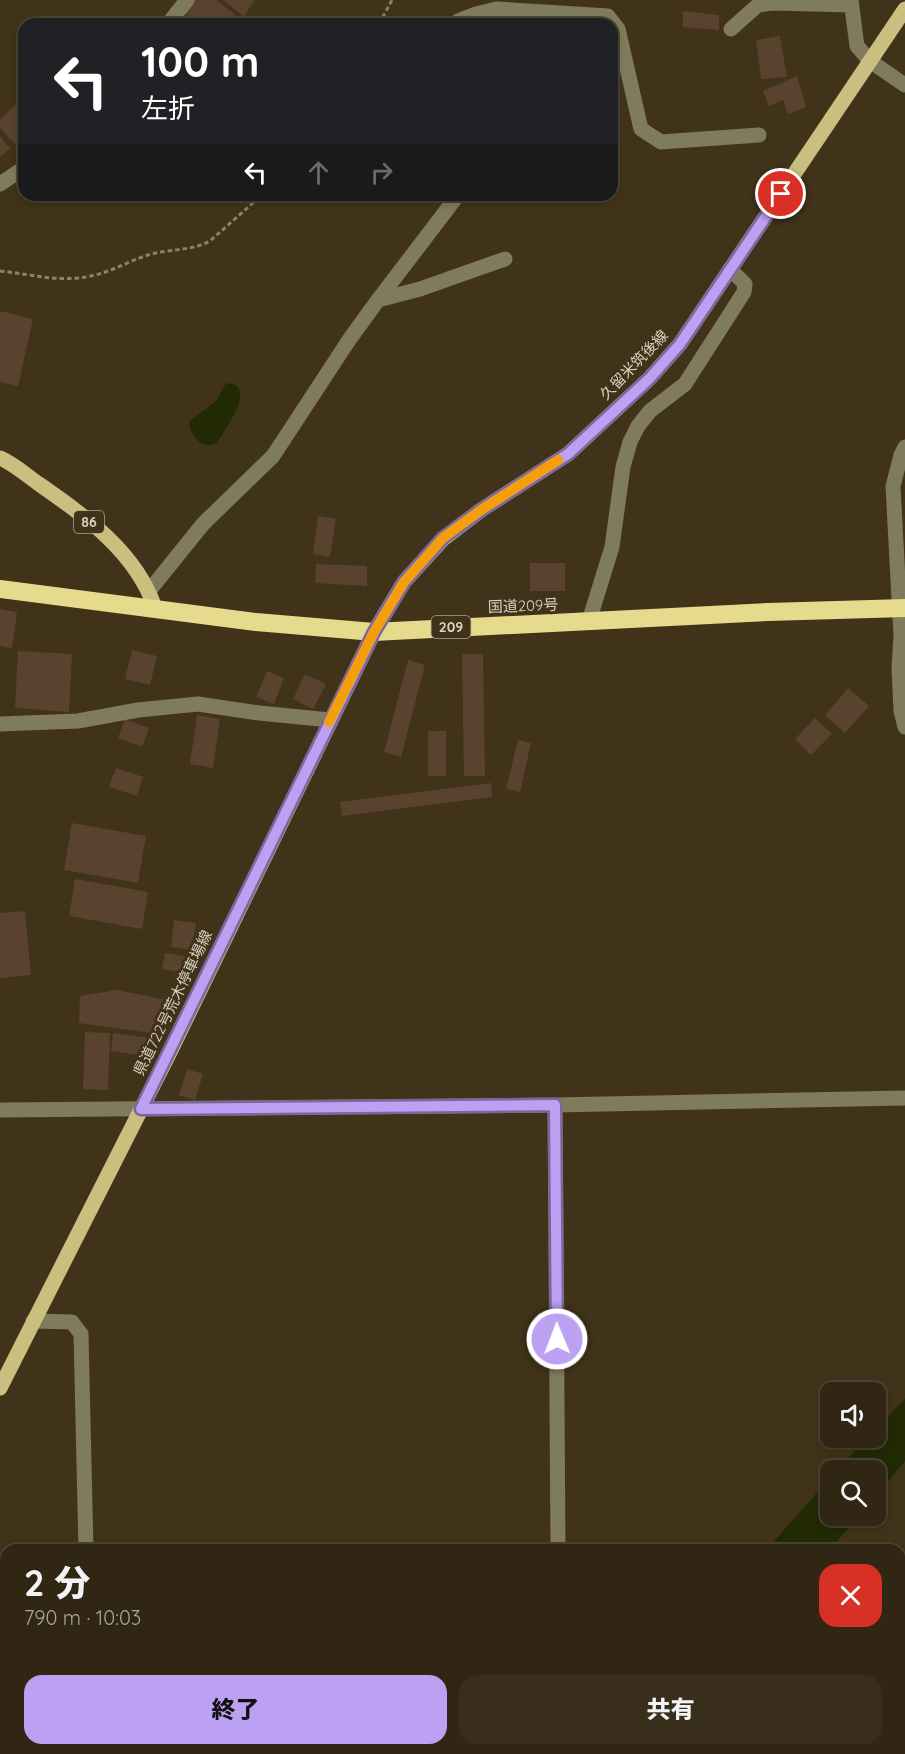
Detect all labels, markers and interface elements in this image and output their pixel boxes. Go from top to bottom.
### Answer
text: 100 m [141,35,259,88]
icon: left [42,42,120,120]
text: 左折 [141,91,195,125]
icon: left [239,156,272,189]
icon: ahead [302,156,335,189]
icon: right [365,156,398,189]
pin [755,168,806,219]
icon: arrive [764,177,797,210]
street label: 久留米筑後線 [596,326,672,404]
road number: 86 [74,511,104,533]
street label: 国道209号 [487,595,559,616]
road number: 209 [432,616,470,638]
street label: 県道722号荒木停車場線 [129,927,216,1079]
position arrow [525,1307,589,1371]
map controls [820,1382,886,1526]
button: sound [820,1382,886,1448]
button: search [820,1460,886,1526]
text: 2 分 [24,1560,91,1605]
button: close [819,1564,882,1627]
text: 790 m · 10:03 [24,1605,141,1630]
button: 終了 [24,1675,447,1744]
button: 共有 [459,1675,882,1744]

